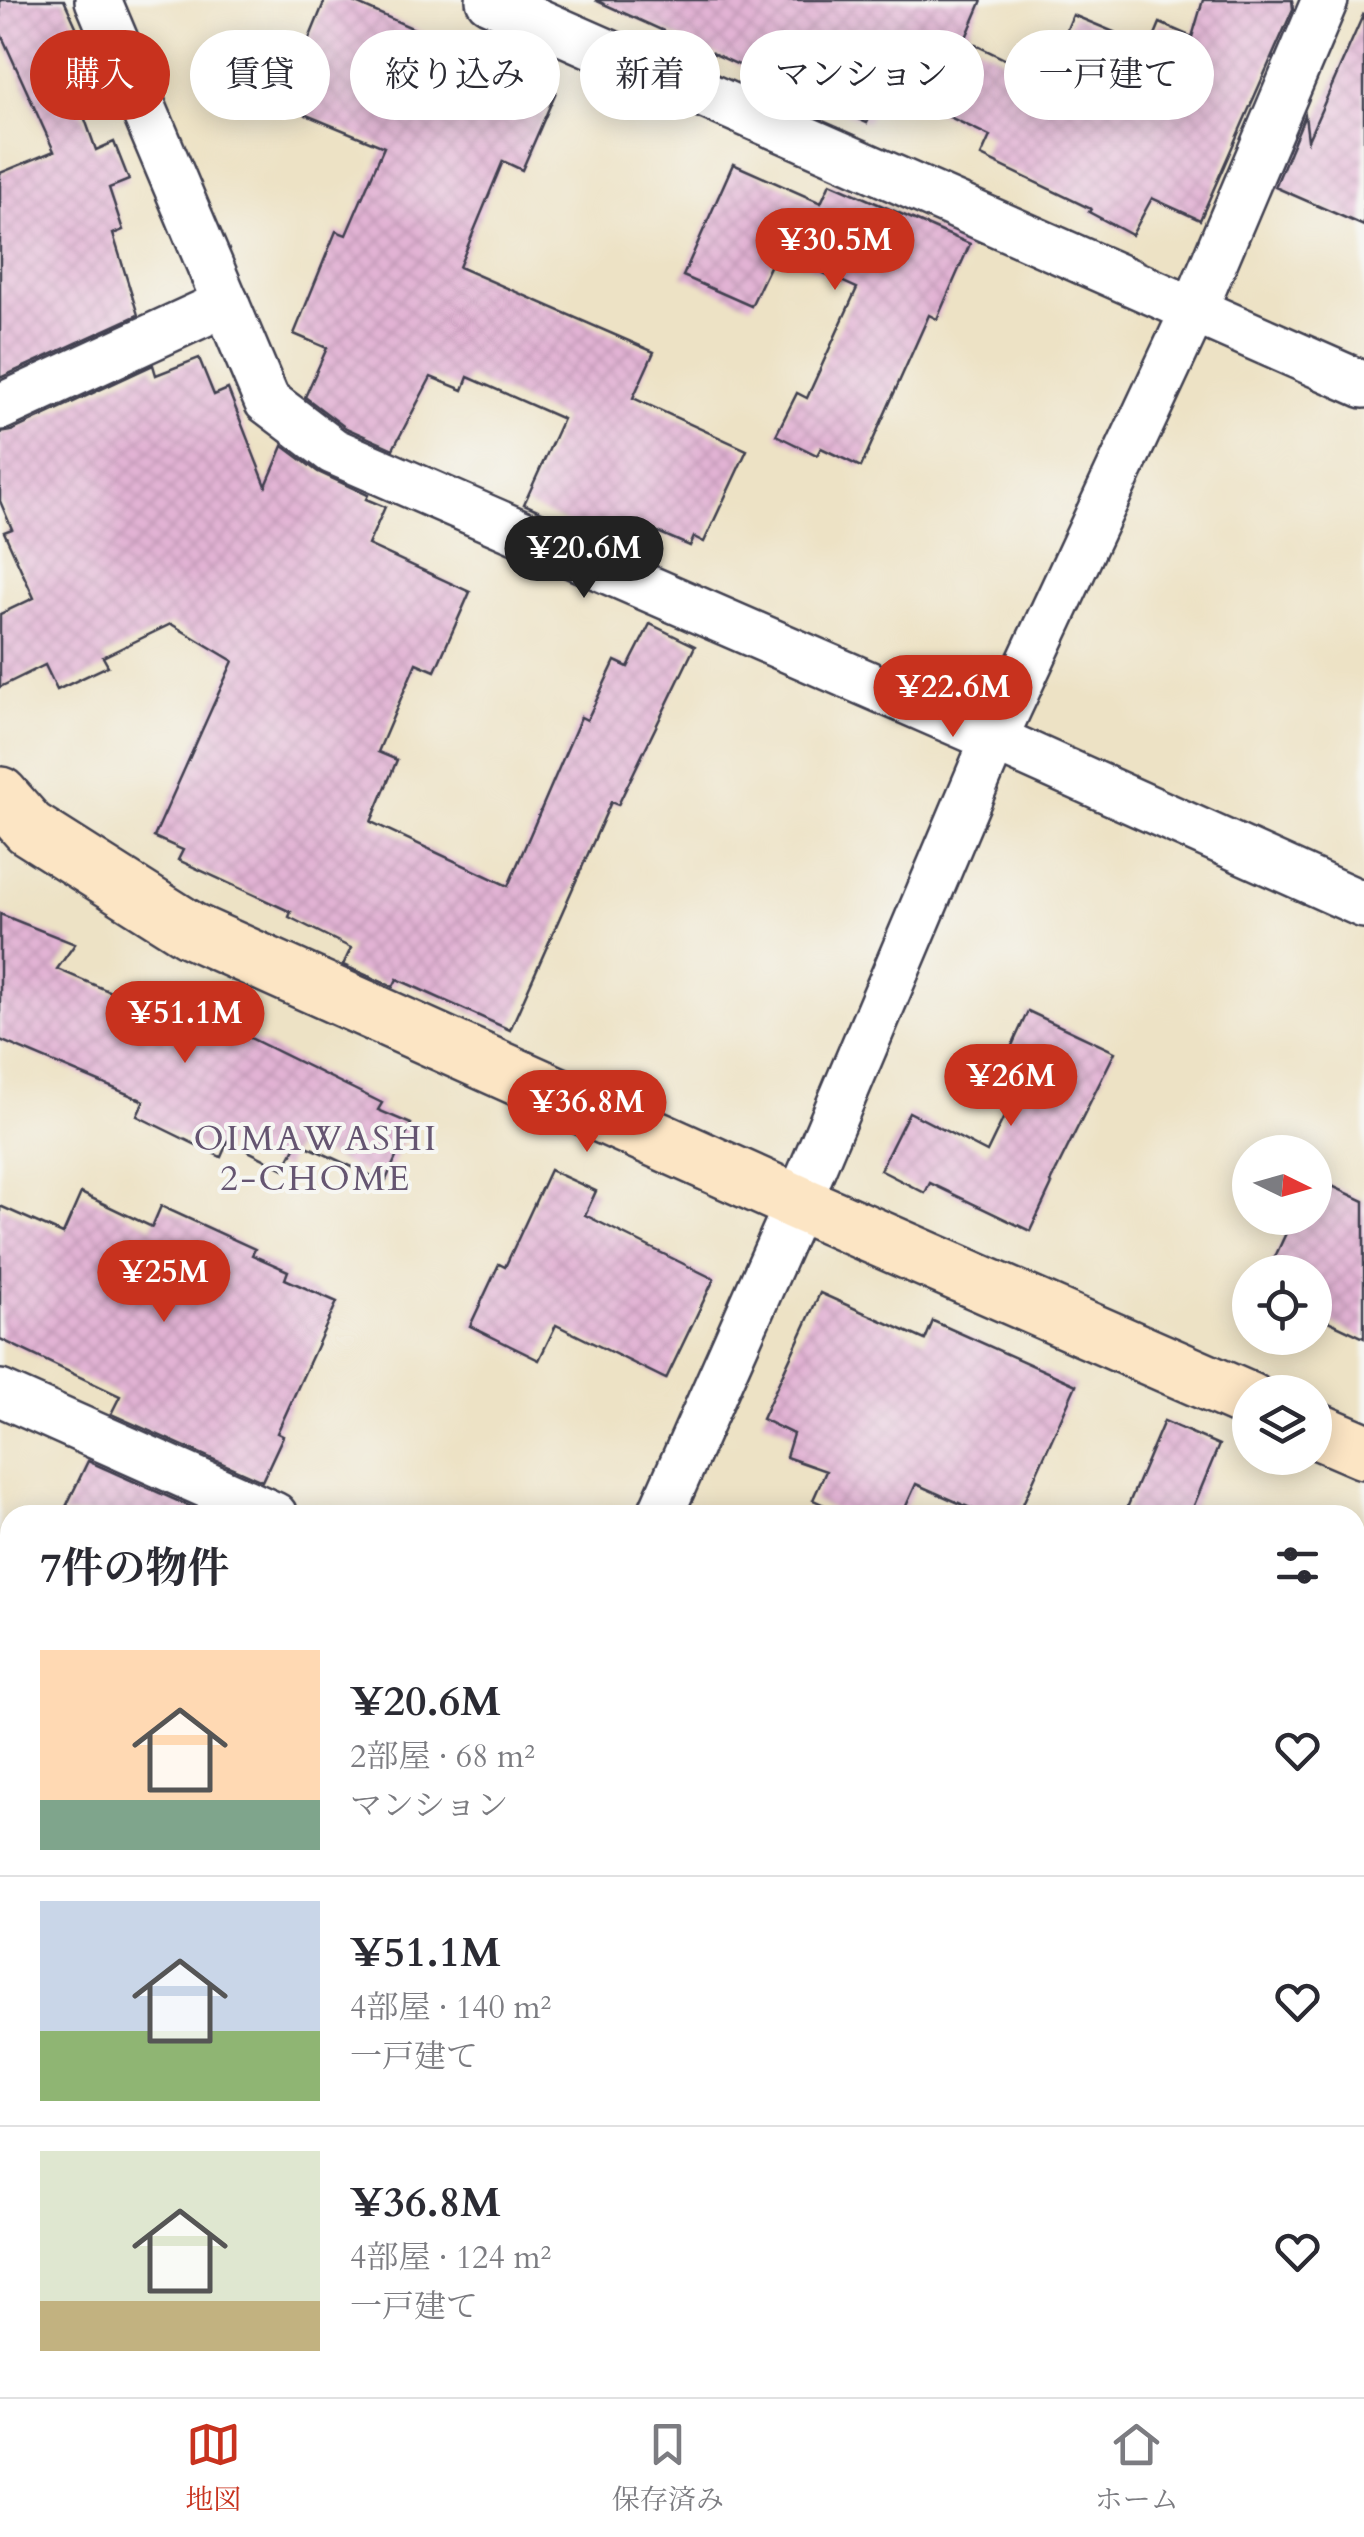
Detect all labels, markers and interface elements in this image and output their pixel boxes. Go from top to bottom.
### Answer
chip: 購入 [30,30,170,120]
chip: 賃貸 [190,30,330,120]
chip: 絞り込み [350,30,560,120]
chip: 新着 [580,30,720,120]
chip: マンション [740,30,984,120]
chip: 一戸建て [1004,30,1214,120]
pin: ¥30.5M [754,208,916,293]
text: ¥30.5M [777,218,893,262]
pin: ¥20.6M [503,516,665,601]
text: ¥20.6M [526,526,642,570]
pin: ¥22.6M [872,655,1034,740]
text: ¥22.6M [895,665,1011,709]
pin: ¥51.1M [104,981,266,1066]
text: ¥51.1M [127,991,243,1035]
pin: ¥26M [952,1044,1070,1129]
text: ¥26M [966,1054,1056,1098]
pin: ¥36.8M [506,1070,668,1155]
text: ¥36.8M [529,1080,645,1124]
district label: OIMAWASHI 2-CHOME [194,1115,438,1203]
north arrow [1232,1135,1332,1235]
map controls [1232,1135,1332,1475]
pin: ¥25M [105,1240,223,1325]
text: ¥25M [119,1250,209,1294]
button: locate [1232,1255,1332,1355]
button: layers [1232,1375,1332,1475]
icon: filters [1270,1538,1325,1593]
text: 7件の物件 [40,1540,230,1597]
text: ¥20.6M [350,1673,501,1730]
icon: home [120,1690,240,1810]
icon: heart [1270,1723,1325,1778]
text: 2部屋 · 68 m² [350,1735,535,1779]
text: マンション [350,1784,509,1828]
text: ¥51.1M [350,1924,501,1981]
icon: home [120,1941,240,2061]
icon: heart [1270,1974,1325,2029]
text: 4部屋 · 140 m² [350,1986,551,2030]
text: 一戸建て [350,2035,478,2079]
text: ¥36.8M [350,2174,501,2231]
icon: home [120,2191,240,2311]
icon: heart [1270,2224,1325,2279]
text: 4部屋 · 124 m² [350,2236,551,2280]
text: 一戸建て [350,2285,478,2329]
tab: 地図 [185,2417,241,2519]
tab: 保存済み [612,2417,724,2519]
tab: ホーム [1095,2417,1179,2519]

